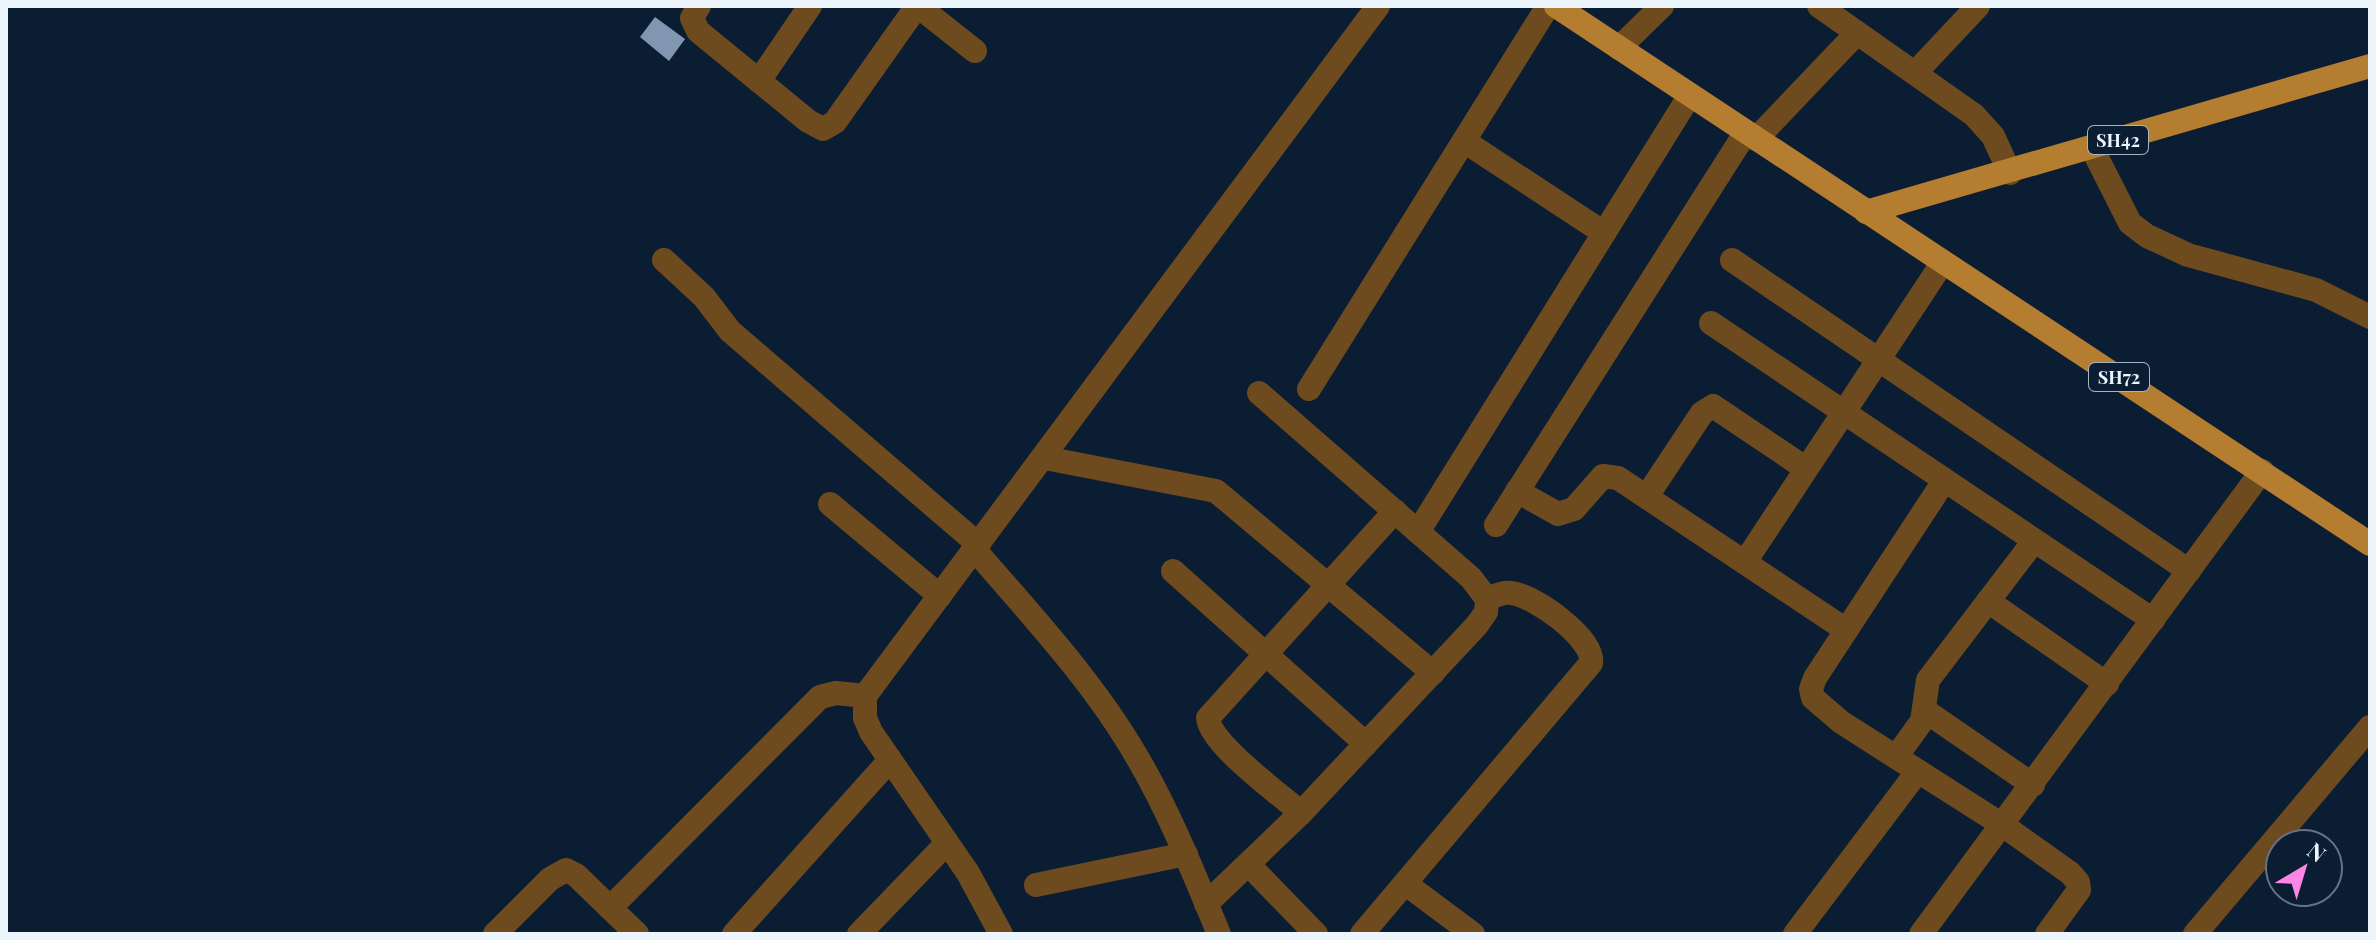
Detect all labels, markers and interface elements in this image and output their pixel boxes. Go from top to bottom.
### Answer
road number: SH42 [2088,126,2148,154]
road number: SH72 [2089,363,2149,391]
north arrow [2264,828,2344,908]
text: N [2301,835,2333,868]

